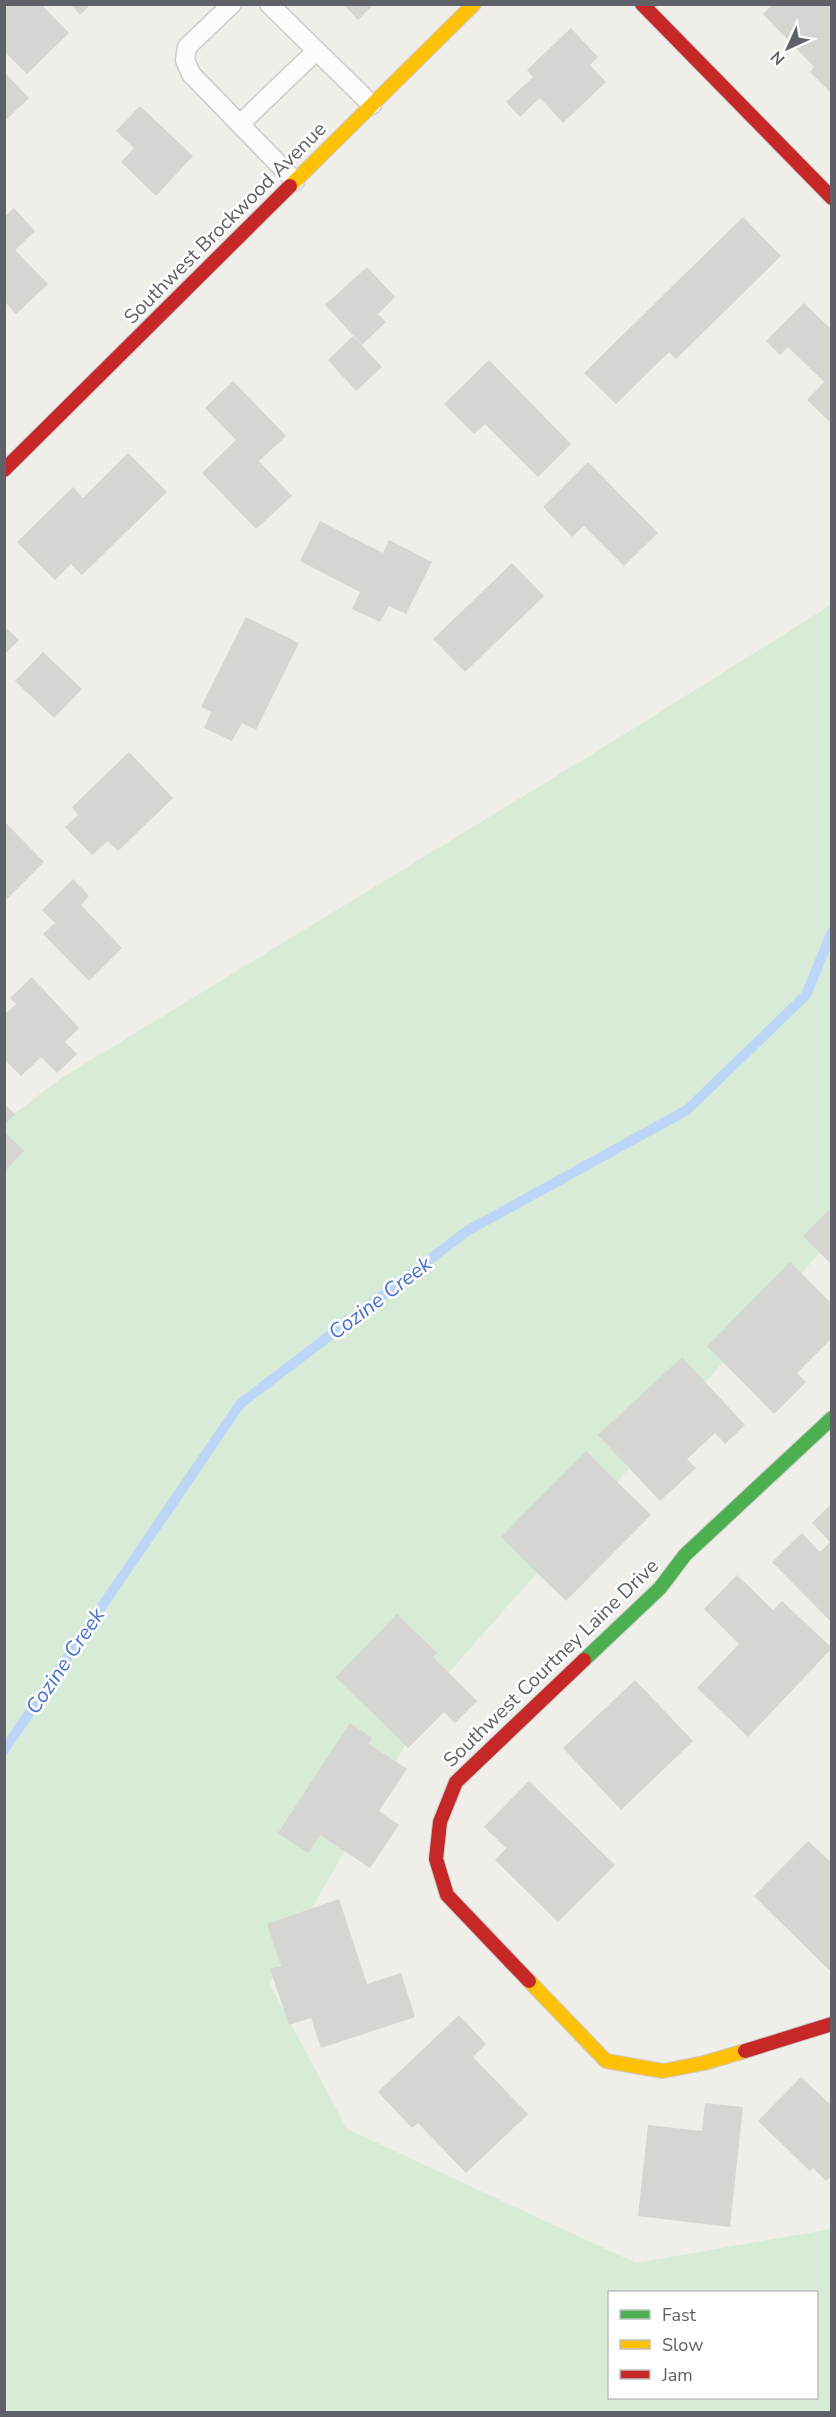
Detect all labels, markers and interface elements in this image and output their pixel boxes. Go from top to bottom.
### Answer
north arrow [758,18,818,78]
text: N [766,46,790,70]
street label: Southwest Brockwood Avenue [118,116,332,330]
water label: Cozine Creek [323,1250,438,1346]
street label: Southwest Courtney Laine Drive [437,1553,665,1773]
water label: Cozine Creek [19,1602,111,1720]
legend [608,2291,818,2399]
text: Fast [662,2303,697,2327]
text: Slow [662,2333,703,2357]
text: Jam [661,2363,693,2387]

